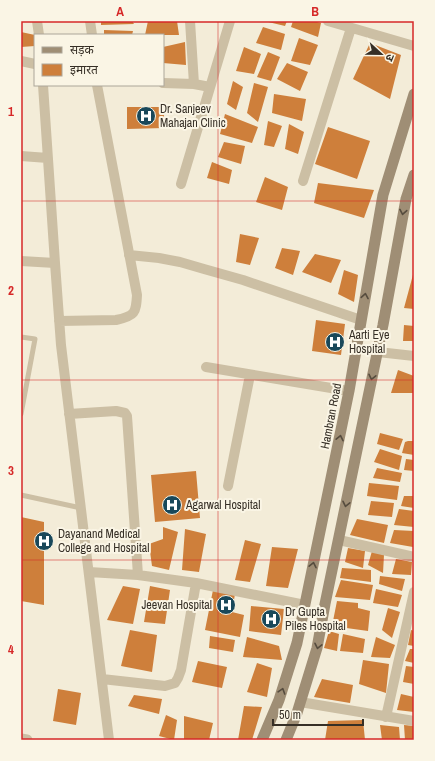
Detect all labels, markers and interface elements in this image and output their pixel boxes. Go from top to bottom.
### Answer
text: A [116,3,124,20]
text: B [311,3,319,20]
legend [34,34,164,86]
north arrow [361,34,401,74]
text: सड़क [70,42,95,58]
text: उ [382,52,398,64]
text: इमारत [70,62,99,78]
place label: Dr. Sanjeev Mahajan Clinic [160,101,226,131]
text: 1 [8,103,14,120]
hospital icon: Dr. Sanjeev Mahajan Clinic [135,105,157,127]
one-way arrow [400,209,408,215]
text: 2 [8,282,14,299]
one-way arrow [360,293,369,299]
place label: Aarti Eye Hospital [348,327,389,357]
hospital icon: Aarti Eye Hospital [324,331,346,353]
one-way arrow [369,374,377,380]
street label: Hambran Road [317,382,345,450]
one-way arrow [335,435,343,441]
text: 3 [8,462,14,479]
hospital icon: Agarwal Hospital [161,494,183,516]
place label: Agarwal Hospital [185,497,260,513]
one-way arrow [342,501,351,508]
place label: Dayanand Medical College and Hospital [58,526,149,556]
hospital icon: Dayanand Medical College and Hospital [33,530,55,552]
one-way arrow [309,562,317,568]
hospital icon: Jeevan Hospital [215,594,237,616]
place label: Jeevan Hospital [141,597,212,613]
place label: Dr Gupta Piles Hospital [285,604,346,634]
hospital icon: Dr Gupta Piles Hospital [260,608,282,630]
text: 4 [8,641,14,658]
one-way arrow [314,642,322,649]
one-way arrow [277,688,286,695]
scale bar [273,701,363,727]
text: 50 m [279,707,301,723]

